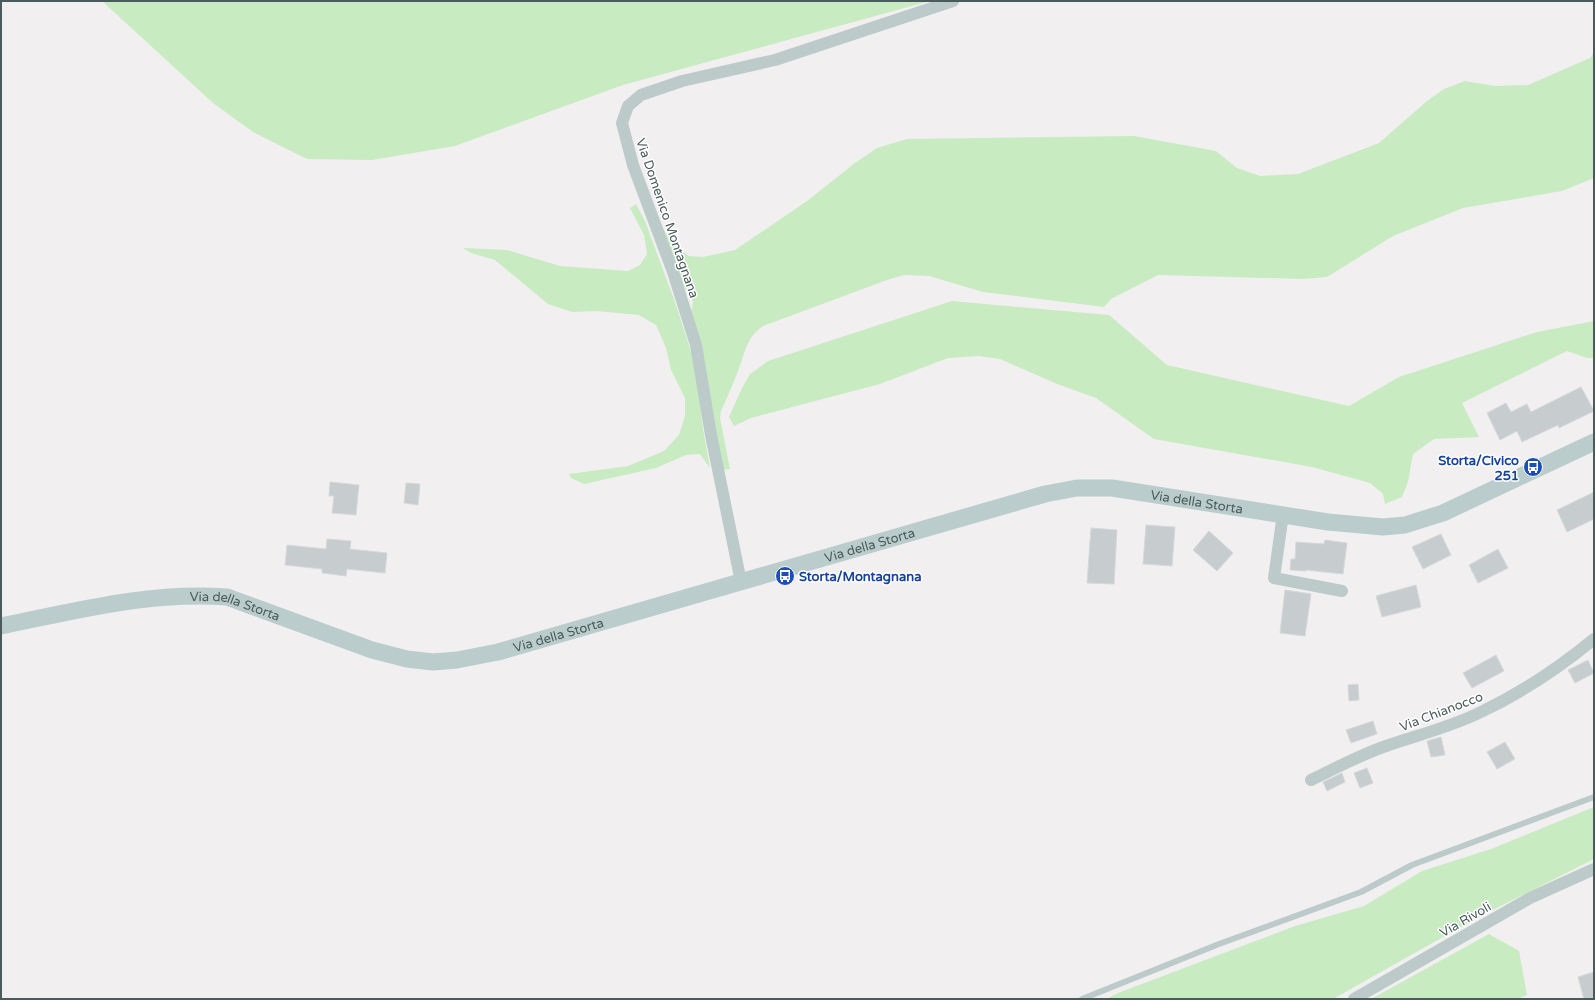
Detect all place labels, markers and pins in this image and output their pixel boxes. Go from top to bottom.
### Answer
place label: Storta/Civico 251 [1438,453,1519,484]
bus stop icon: Storta/Civico 251 [1522,456,1544,478]
bus stop icon: Storta/Montagnana [774,565,796,587]
place label: Storta/Montagnana [799,569,921,585]

